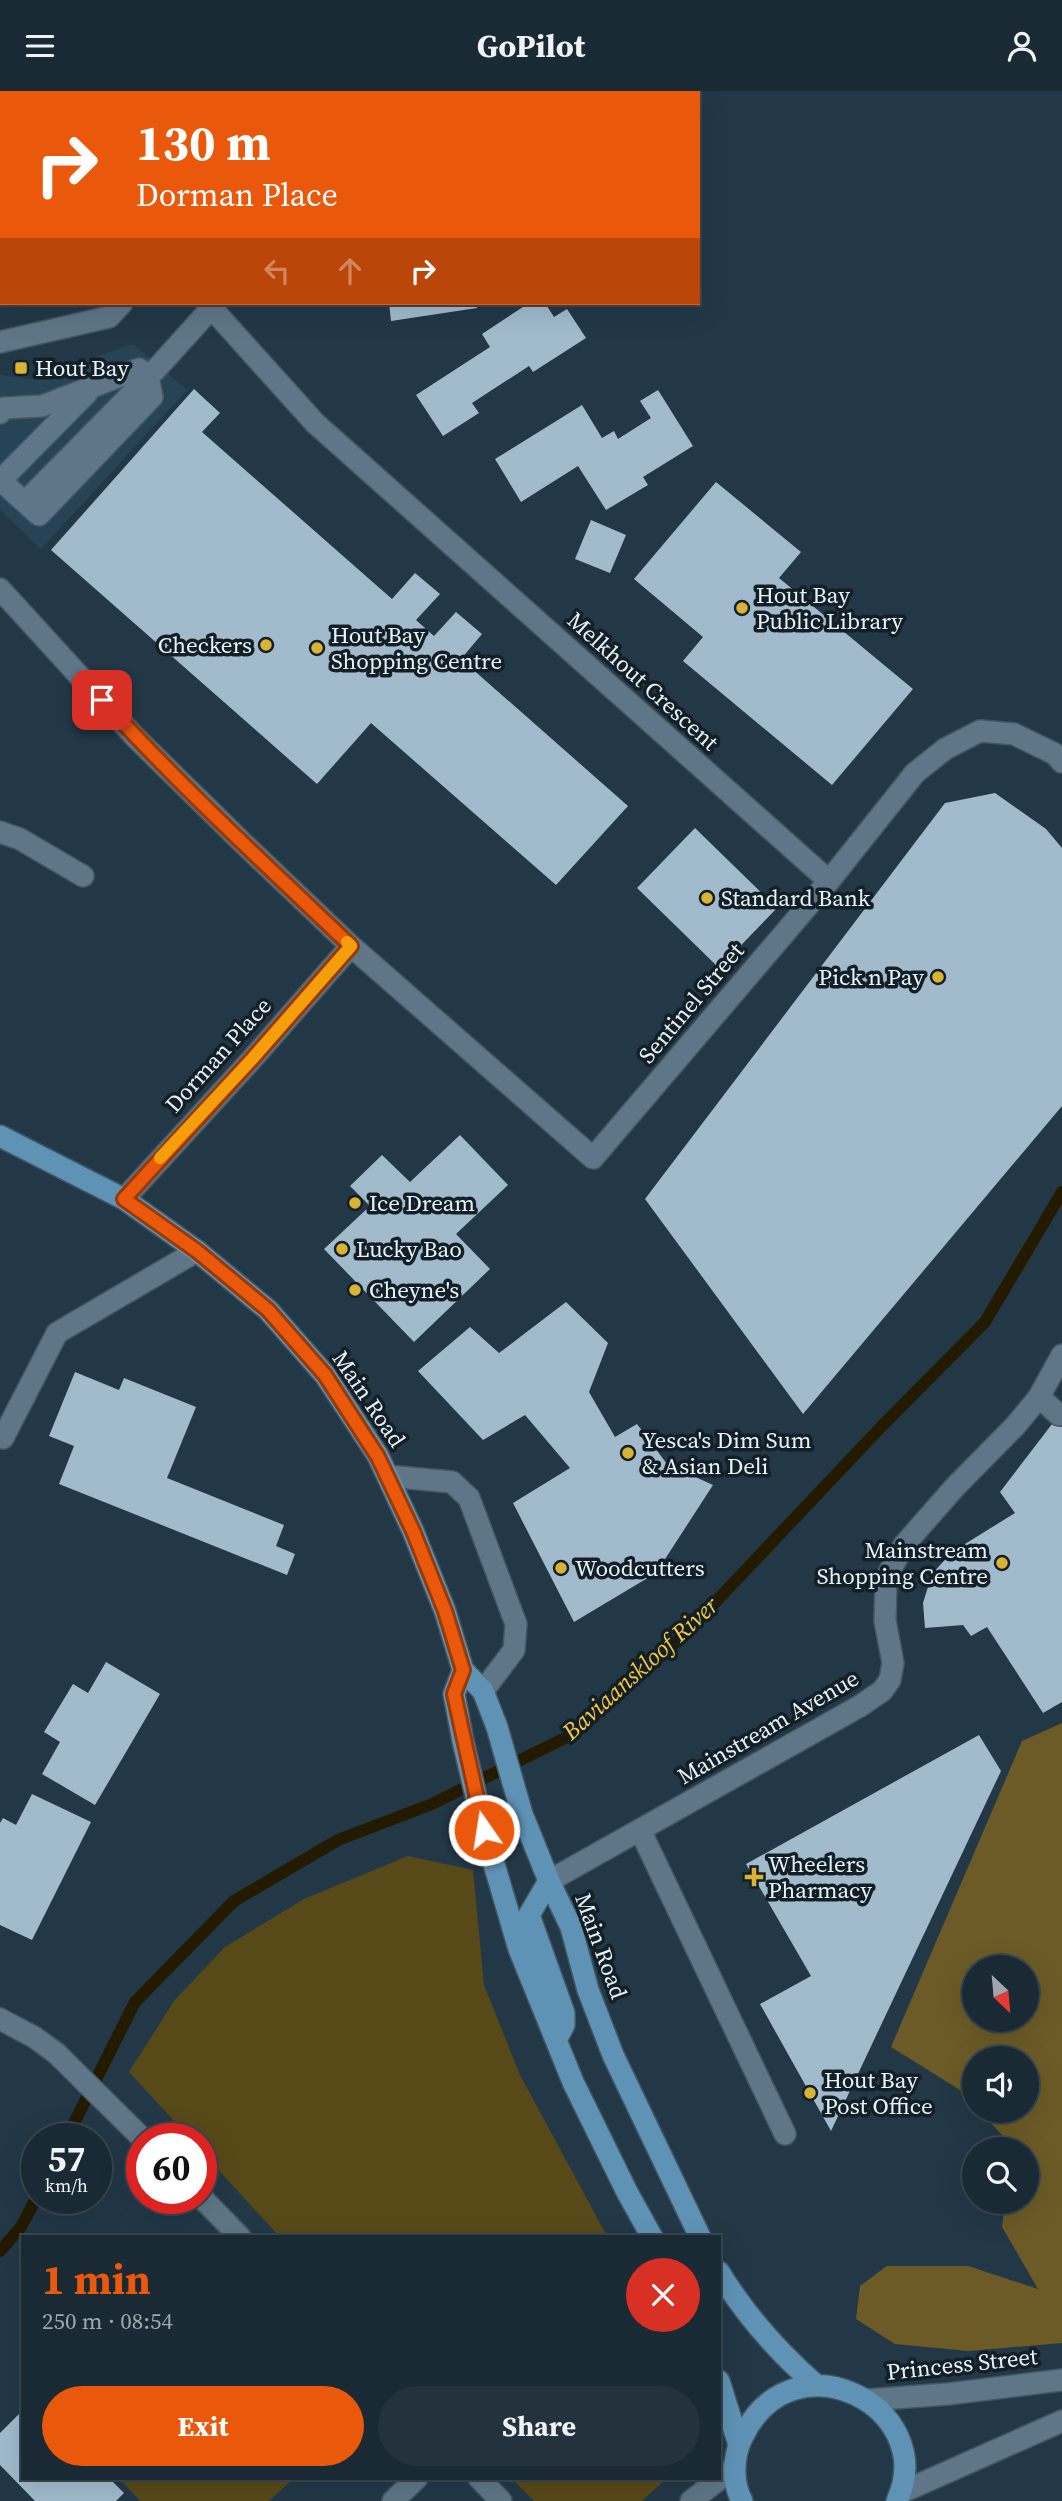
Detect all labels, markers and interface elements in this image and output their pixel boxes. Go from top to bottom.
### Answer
text: GoPilot [477,24,585,68]
icon: menu [21,27,59,65]
icon: person [1003,27,1041,65]
text: 130 m [136,109,271,176]
icon: right [21,119,112,210]
text: Dorman Place [136,173,338,217]
icon: left [258,252,296,290]
icon: ahead [331,252,369,290]
icon: right [404,252,442,290]
place label: Hout Bay [35,352,129,384]
marker: Hout Bay [13,360,29,376]
place label: Hout Bay Public Library [756,579,903,637]
marker: Hout Bay Public Library [734,600,750,616]
street label: Melkhout Crescent [560,604,726,758]
place label: Hout Bay Shopping Centre [331,619,502,677]
place label: Checkers [158,629,252,661]
marker: Checkers [258,637,274,653]
marker: Hout Bay Shopping Centre [309,640,325,656]
pin [72,670,132,730]
icon: arrive [83,681,121,719]
place label: Standard Bank [721,882,871,914]
marker: Standard Bank [699,890,715,906]
street label: Sentinel Street [631,935,751,1070]
place label: Pick n Pay [818,961,924,993]
marker: Pick n Pay [930,969,946,985]
street label: Dorman Place [158,990,278,1120]
place label: Ice Dream [369,1187,475,1219]
marker: Ice Dream [347,1195,363,1211]
place label: Lucky Bao [356,1233,462,1265]
marker: Lucky Bao [334,1241,350,1257]
place label: Cheyne's [369,1274,459,1306]
marker: Cheyne's [347,1282,363,1298]
street label: Main Road [325,1344,413,1454]
place label: Yesca's Dim Sum & Asian Deli [642,1424,812,1482]
marker: Yesca's Dim Sum & Asian Deli [620,1445,636,1461]
place label: Mainstream Shopping Centre [817,1534,988,1592]
place label: Woodcutters [575,1552,705,1584]
marker: Mainstream Shopping Centre [994,1555,1010,1571]
marker: Woodcutters [553,1560,569,1576]
water label: Baviaanskloof River [554,1588,726,1748]
street label: Mainstream Avenue [671,1662,865,1792]
position arrow [447,1793,521,1867]
place label: Wheelers Pharmacy [768,1848,872,1906]
marker: Wheelers Pharmacy [746,1869,762,1885]
street label: Main Road [567,1889,635,2003]
north arrow [962,1955,1040,2032]
map controls [962,1955,1039,2214]
button: sound [962,2046,1039,2123]
place label: Hout Bay Post Office [824,2064,933,2122]
marker: Hout Bay Post Office [802,2085,818,2101]
speed limit sign: 60 [126,2123,217,2214]
text: 57 [48,2135,85,2183]
button: search [962,2137,1039,2214]
text: km/h [45,2173,88,2198]
text: 1 min [42,2250,151,2308]
button: close [626,2258,700,2332]
text: 250 m · 08:54 [42,2305,173,2337]
street label: Princess Street [885,2340,1040,2388]
button: Exit [42,2386,364,2466]
button: Share [378,2386,700,2466]

